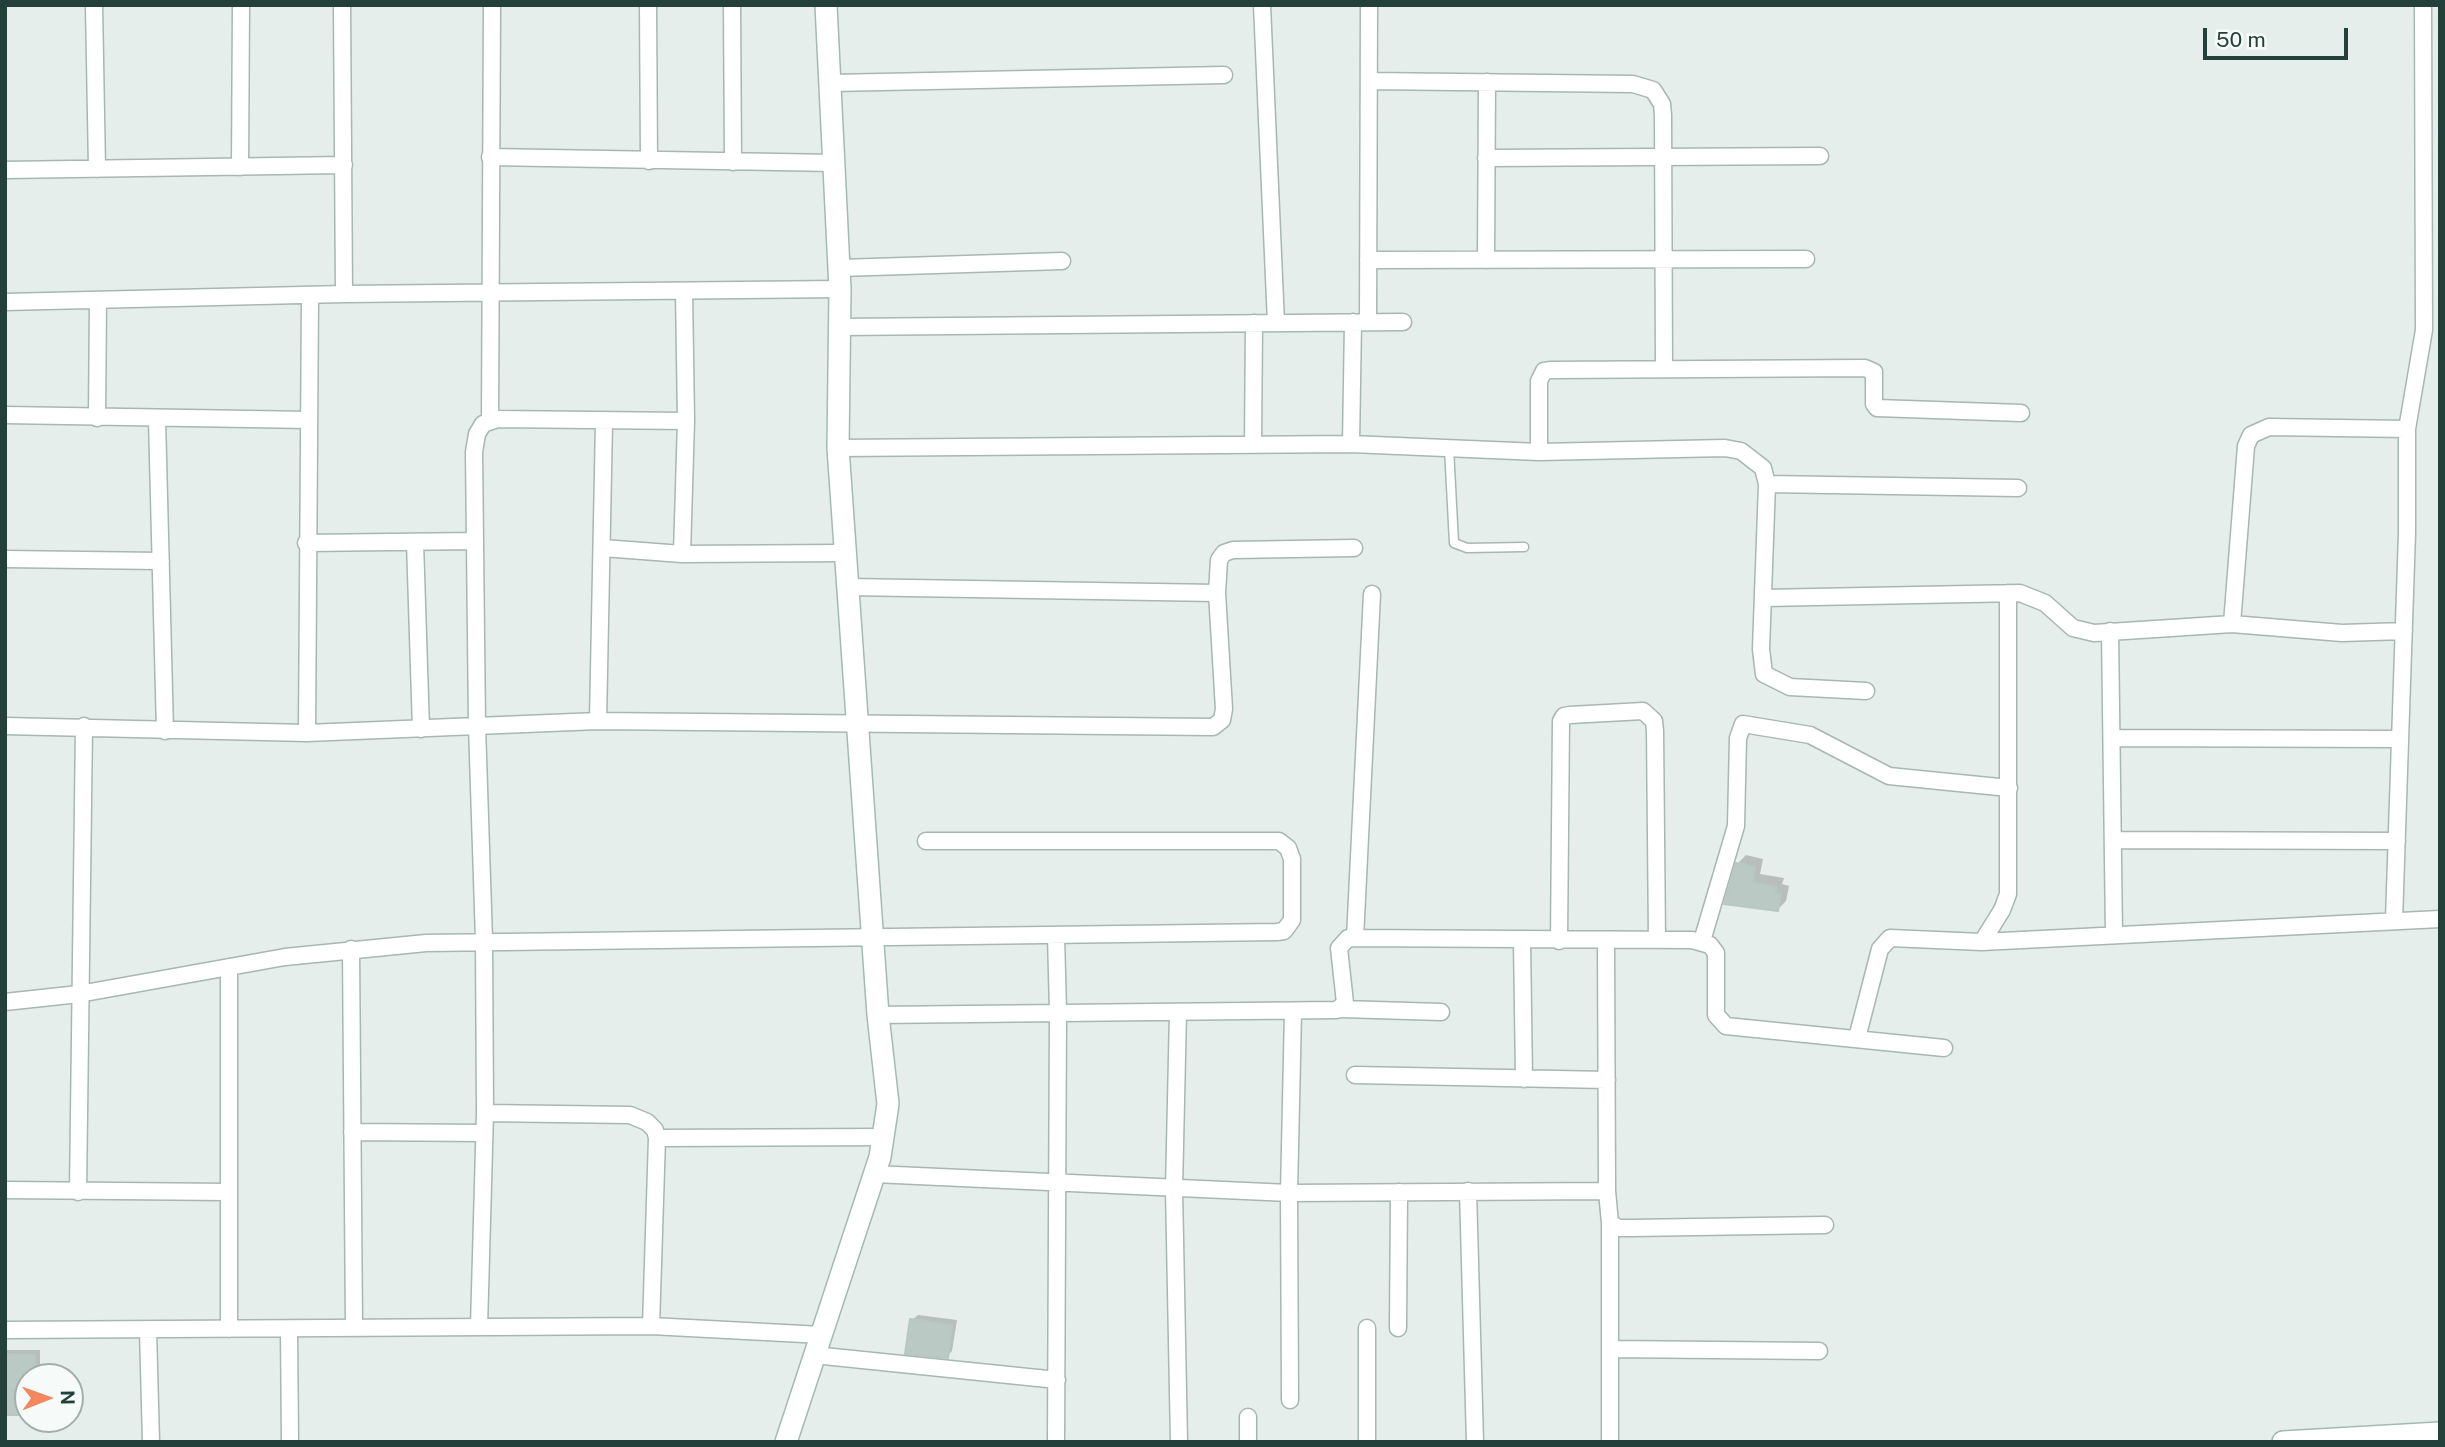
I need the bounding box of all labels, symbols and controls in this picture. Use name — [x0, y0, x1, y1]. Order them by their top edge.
scale bar — [2207, 14, 2352, 58]
text: 50 m — [2216, 27, 2266, 52]
north arrow — [14, 1363, 84, 1433]
text: N — [57, 1390, 79, 1405]

